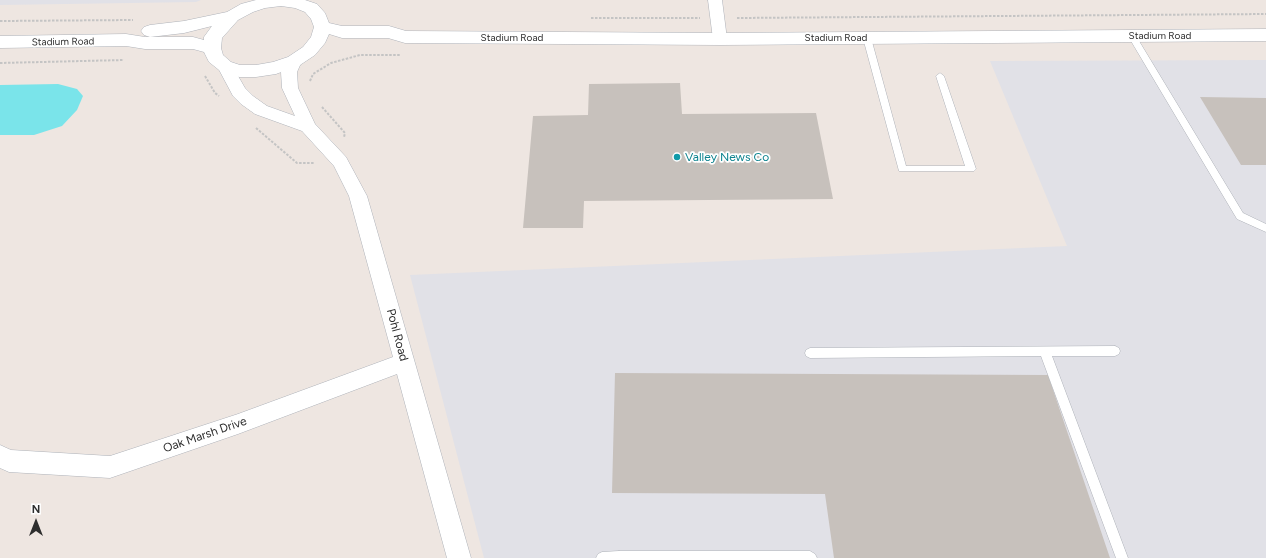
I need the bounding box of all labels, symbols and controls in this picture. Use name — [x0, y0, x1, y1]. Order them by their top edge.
street label: Stadium Road — [1129, 30, 1191, 42]
street label: Stadium Road — [481, 32, 543, 44]
street label: Stadium Road — [805, 32, 867, 44]
street label: Stadium Road — [32, 35, 94, 49]
place label: Valley News Co — [685, 150, 769, 164]
marker: Valley News Co — [672, 152, 682, 162]
street label: Pohl Road — [383, 307, 411, 363]
street label: Oak Marsh Drive — [161, 414, 249, 456]
north arrow — [16, 502, 56, 542]
text: N — [32, 503, 40, 516]

